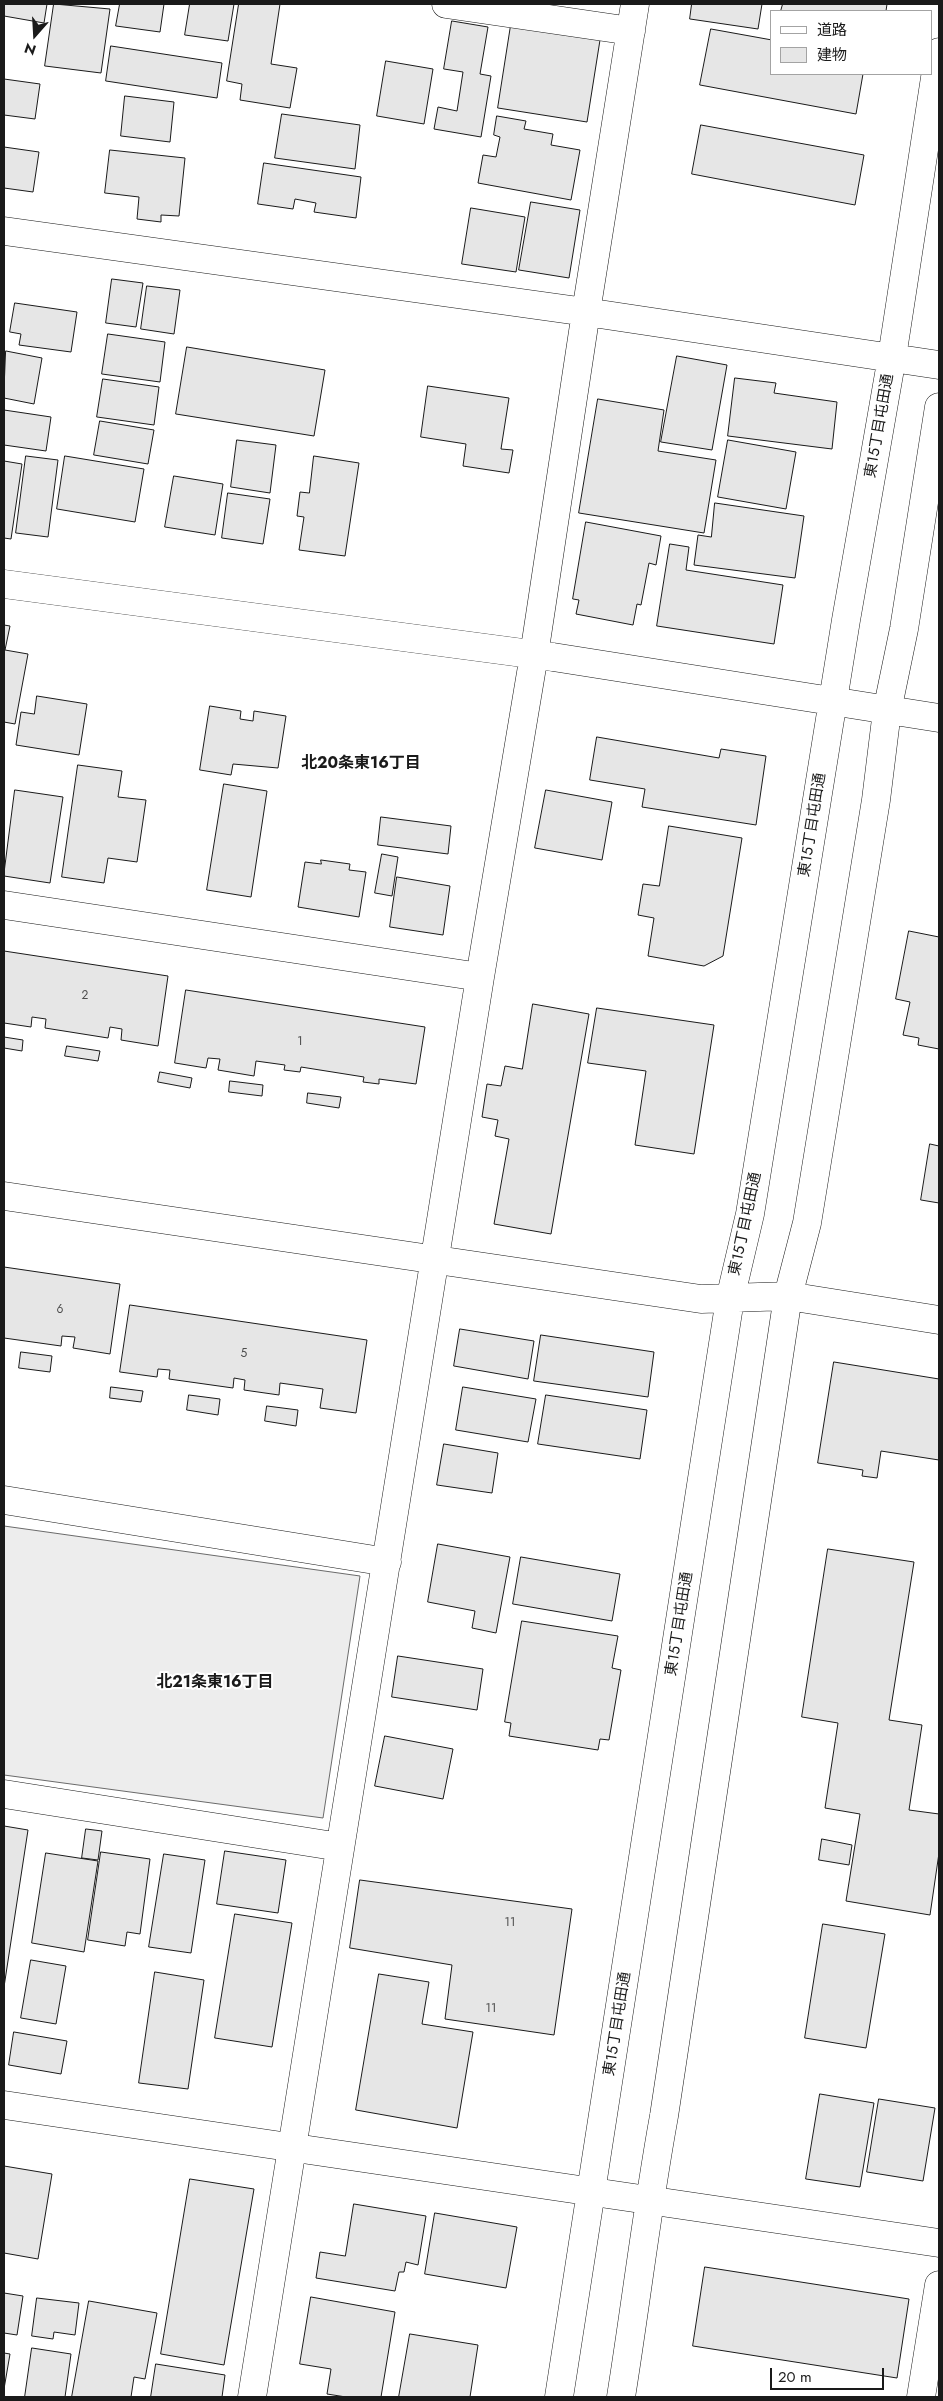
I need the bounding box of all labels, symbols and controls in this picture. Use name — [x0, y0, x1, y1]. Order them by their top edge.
north arrow — [10, 10, 60, 60]
legend — [770, 10, 933, 75]
text: 道路 — [817, 19, 847, 41]
text: N — [22, 38, 39, 60]
text: 建物 — [817, 44, 847, 66]
street label: 東15丁目屯田通 — [862, 373, 898, 479]
district label: 北20条東16丁目 — [301, 754, 421, 774]
street label: 東15丁目屯田通 — [796, 772, 830, 878]
house number: 2 — [82, 989, 88, 1003]
house number: 1 — [297, 1035, 303, 1049]
street label: 東15丁目屯田通 — [726, 1171, 766, 1277]
house number: 6 — [57, 1303, 63, 1317]
house number: 5 — [241, 1347, 247, 1361]
street label: 東15丁目屯田通 — [663, 1571, 697, 1677]
district label: 北21条東16丁目 — [156, 1673, 274, 1693]
house number: 11 — [505, 1916, 515, 1930]
street label: 東15丁目屯田通 — [601, 1971, 635, 2077]
house number: 11 — [486, 2002, 496, 2016]
scale bar — [773, 2358, 887, 2390]
text: 20 m — [778, 2366, 812, 2388]

